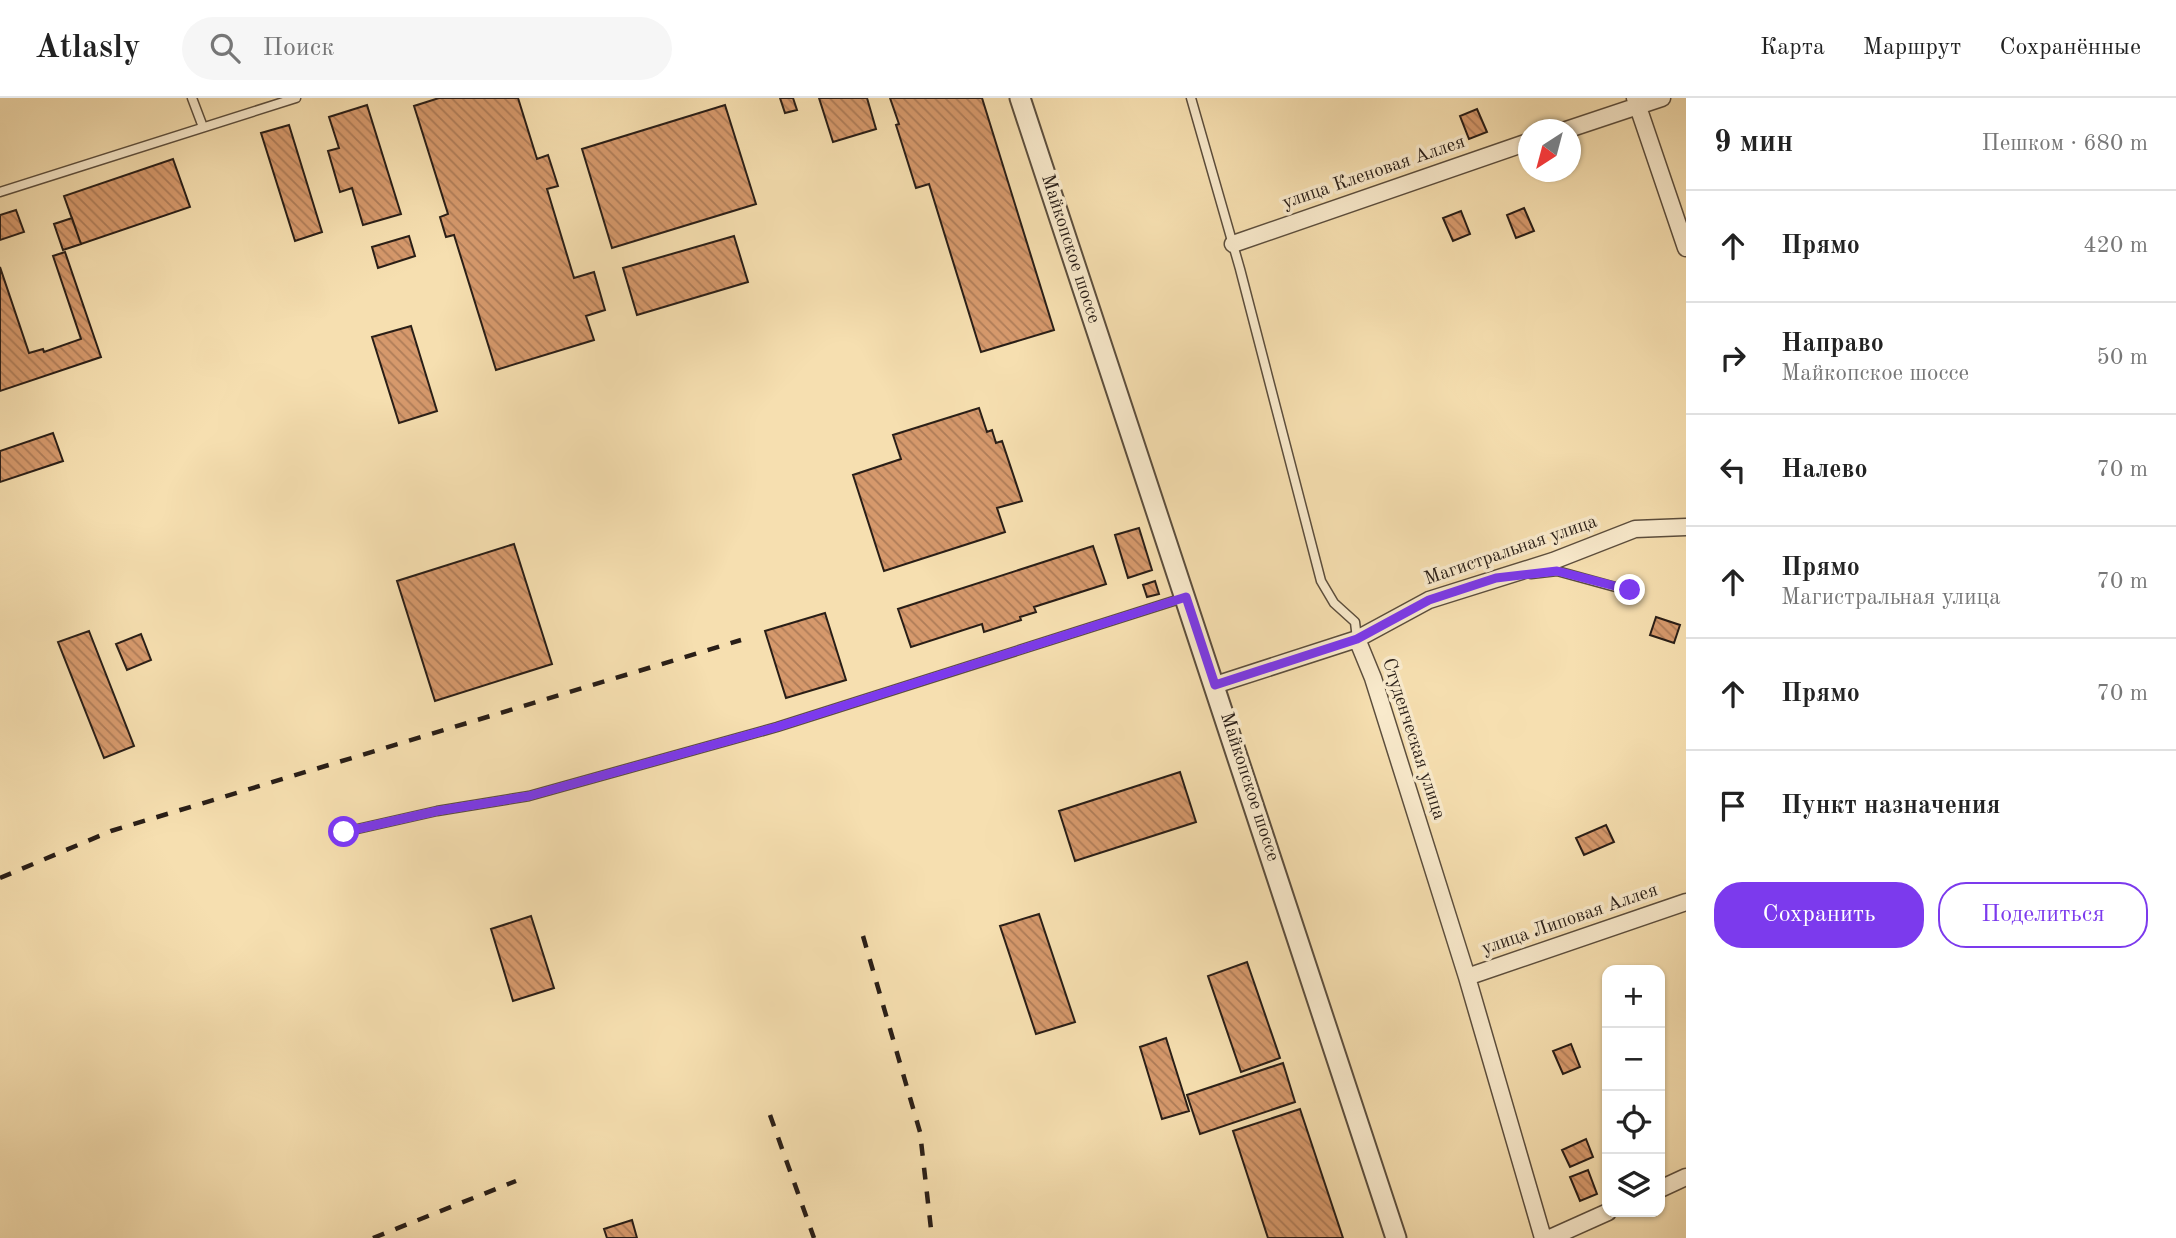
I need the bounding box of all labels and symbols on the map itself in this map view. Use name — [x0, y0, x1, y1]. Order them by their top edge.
north arrow — [1518, 119, 1581, 182]
street label: улица Кленовая Аллея — [1280, 133, 1468, 213]
street label: Майкопское шоссе — [1037, 172, 1103, 326]
street label: Магистральная улица — [1422, 512, 1600, 590]
route end — [1614, 574, 1645, 605]
street label: Студенческая улица — [1378, 656, 1448, 823]
street label: Майкопское шоссе — [1216, 710, 1282, 864]
route start — [328, 816, 359, 847]
street label: улица Липовая Аллея — [1480, 881, 1661, 959]

